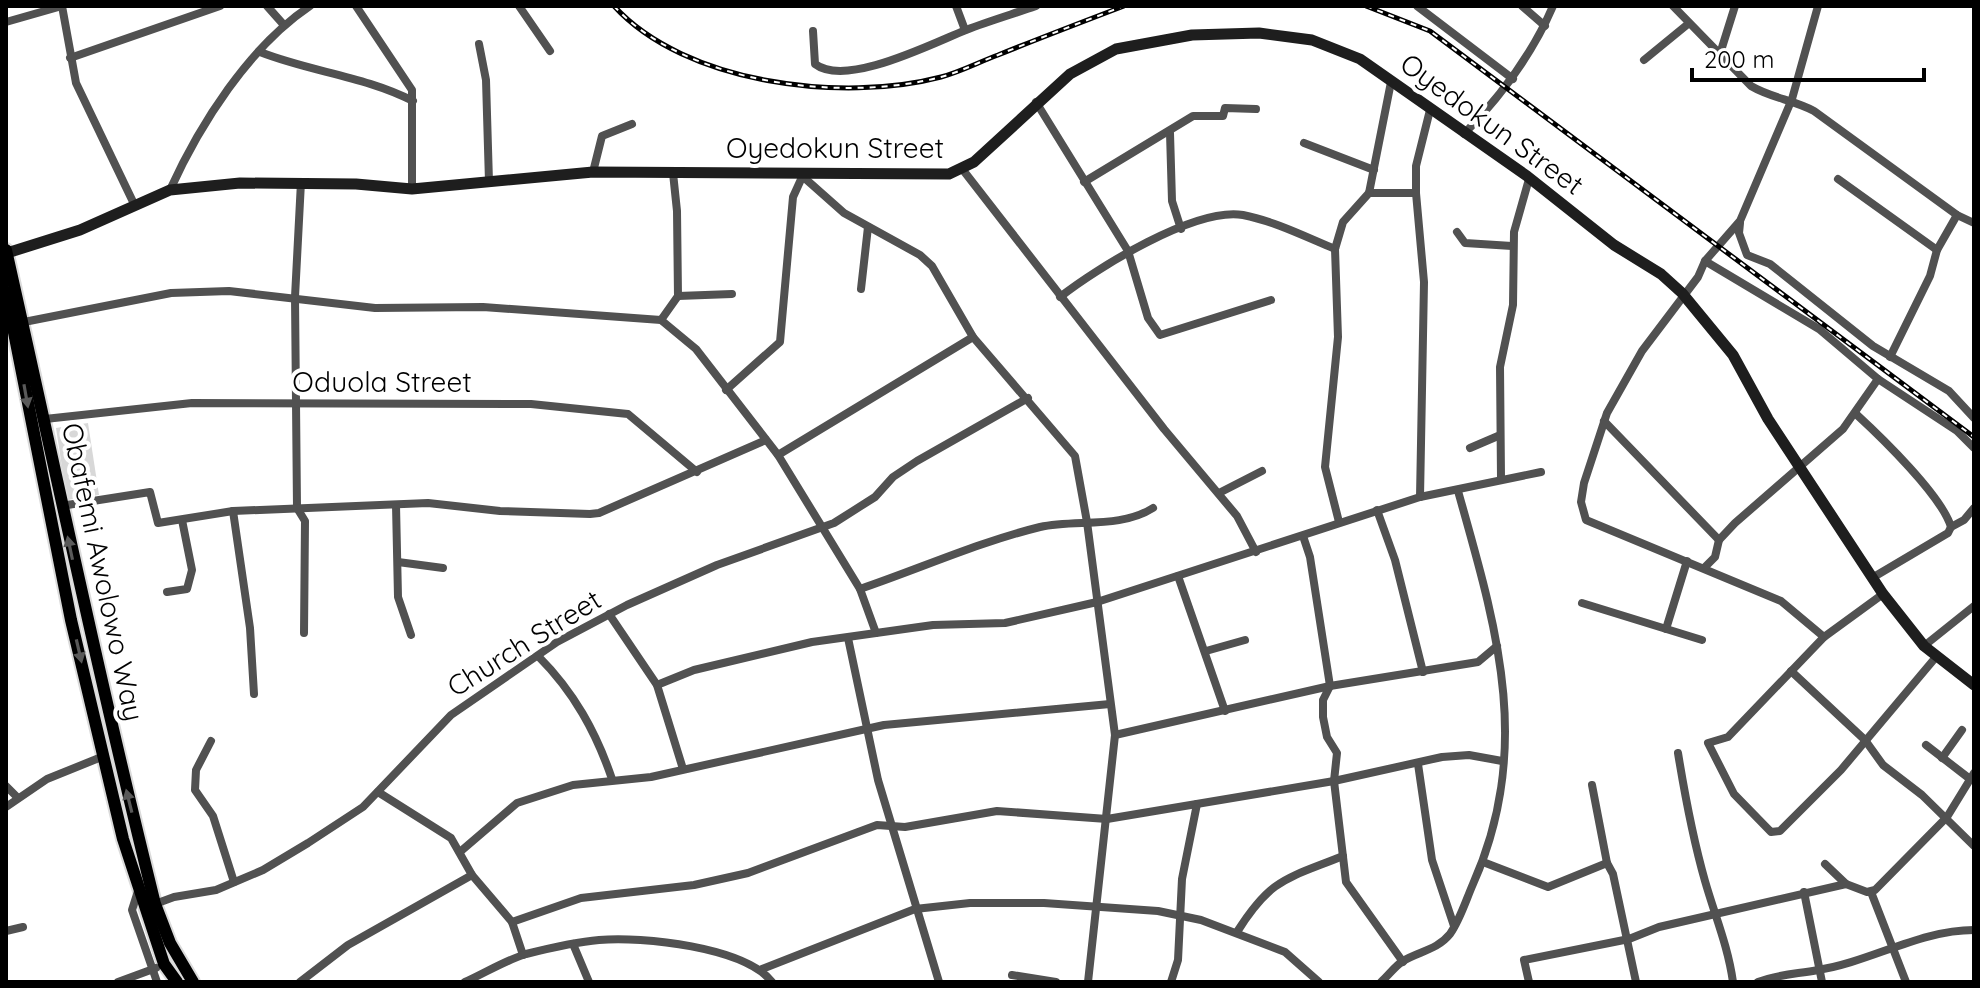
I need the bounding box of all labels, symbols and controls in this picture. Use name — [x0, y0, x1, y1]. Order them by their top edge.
scale bar — [1692, 32, 1924, 82]
text: 200 m — [1704, 44, 1774, 74]
street label: Oyedokun Street — [1394, 45, 1591, 202]
street label: Oyedokun Street — [726, 130, 944, 165]
street label: Oduola Street — [292, 364, 472, 399]
one-way arrow — [20, 384, 32, 409]
street label: Obafemi Awolowo Way — [55, 420, 152, 724]
one-way arrow — [63, 536, 76, 561]
street label: Church Street — [440, 581, 607, 704]
one-way arrow — [73, 638, 85, 663]
one-way arrow — [123, 789, 135, 814]

